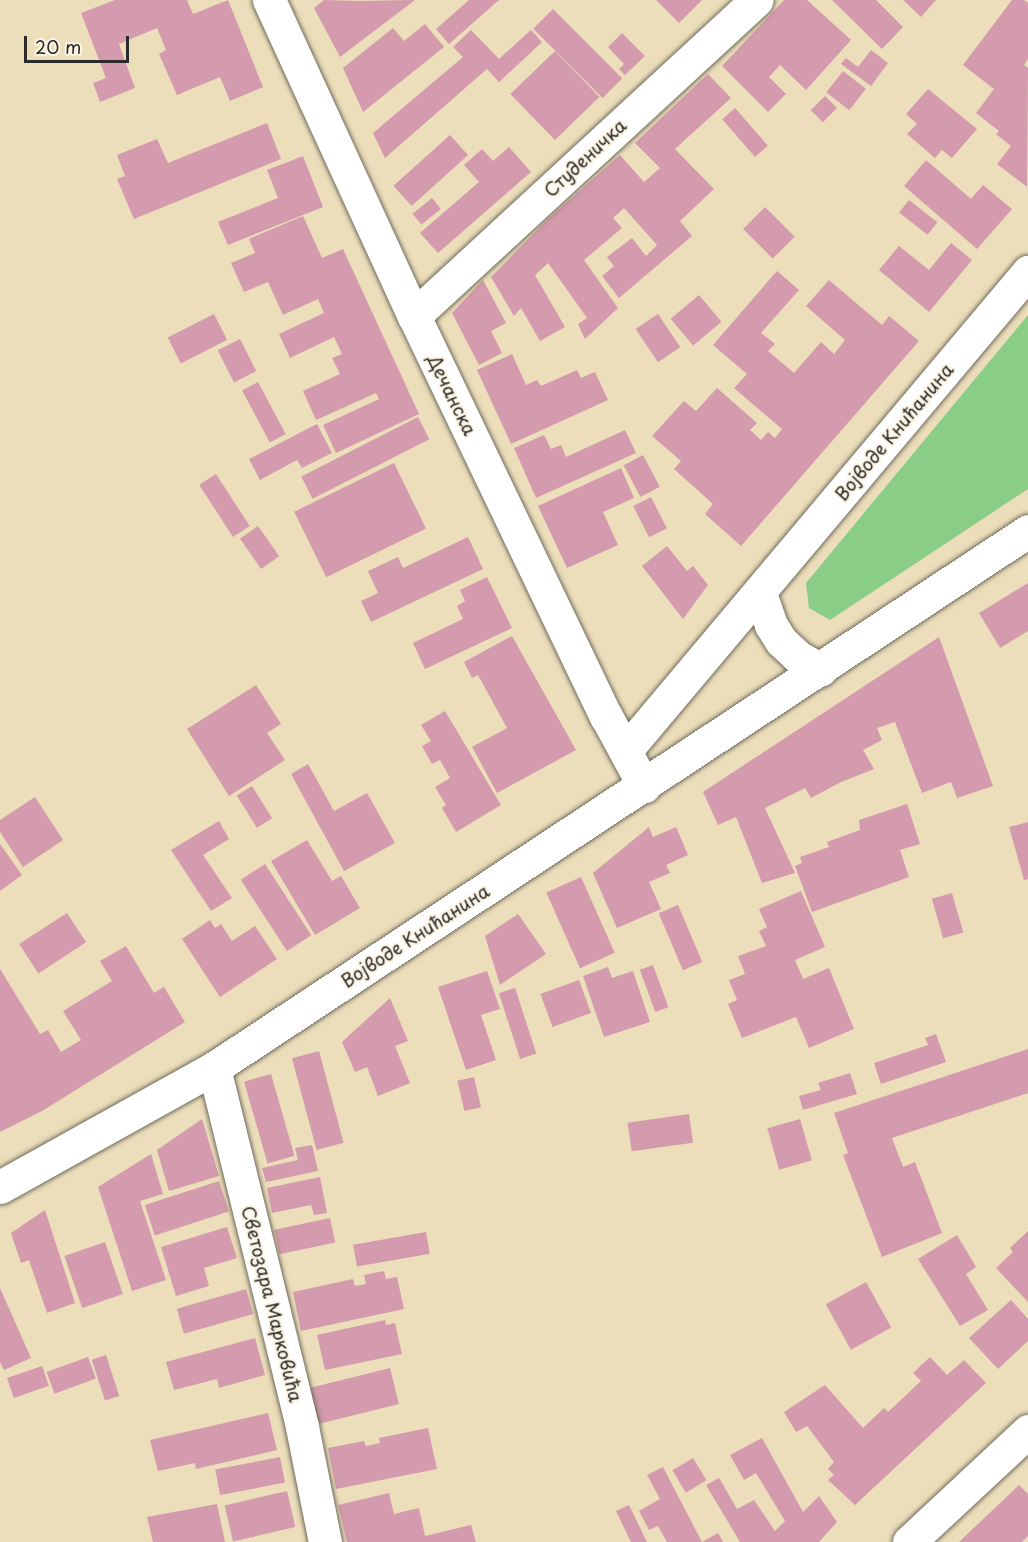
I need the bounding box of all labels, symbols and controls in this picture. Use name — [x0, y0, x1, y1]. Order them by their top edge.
scale bar — [27, 24, 132, 62]
text: 20 m — [35, 33, 81, 60]
street label: Студеничка — [540, 115, 630, 201]
street label: Дечанска — [423, 351, 481, 439]
street label: Војводе Книћанина — [830, 359, 958, 505]
street label: Војводе Книћанина — [336, 880, 494, 992]
street label: Светозара Марковића — [237, 1203, 307, 1405]

